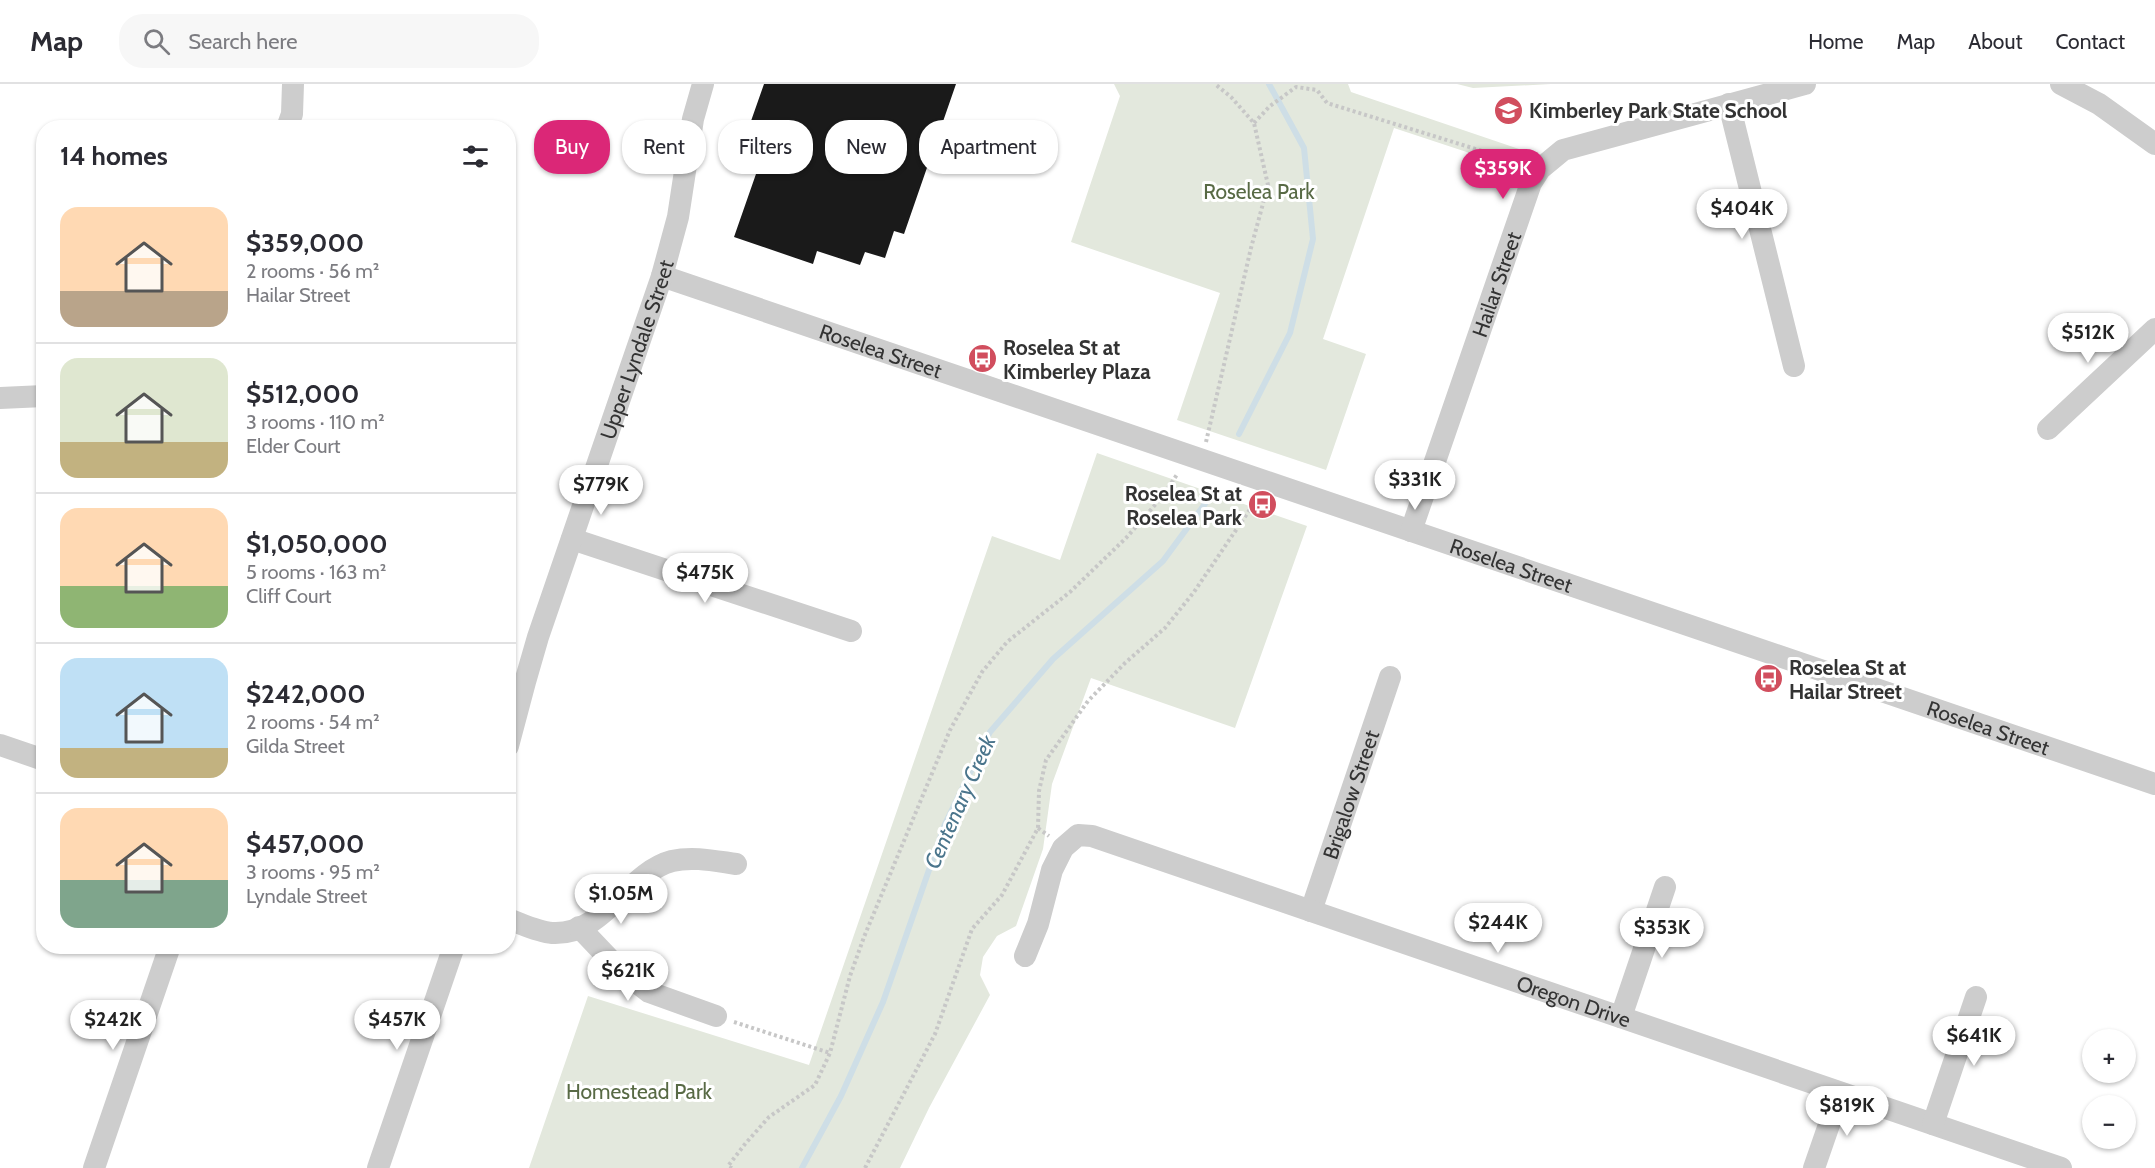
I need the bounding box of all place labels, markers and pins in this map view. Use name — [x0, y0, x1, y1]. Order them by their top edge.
school or university icon: Kimberley Park State School — [1492, 94, 1524, 126]
place label: Kimberley Park State School — [1529, 98, 1788, 123]
pin: $359K — [1461, 149, 1545, 200]
pin: $404K — [1700, 189, 1784, 240]
pin: $512K — [2046, 313, 2130, 364]
place label: Roselea St at Kimberley Plaza — [1003, 335, 1151, 384]
bus stop icon: Roselea St at Kimberley Plaza — [966, 343, 998, 375]
pin: $331K — [1373, 460, 1457, 511]
pin: $779K — [559, 465, 643, 516]
place label: Roselea St at Roselea Park — [1125, 481, 1243, 530]
bus stop icon: Roselea St at Roselea Park — [1247, 489, 1279, 521]
pin: $475K — [663, 553, 747, 604]
place label: Roselea St at Hailar Street — [1789, 655, 1906, 704]
bus stop icon: Roselea St at Hailar Street — [1752, 663, 1784, 695]
pin: $1.05M — [572, 874, 670, 925]
pin: $244K — [1456, 903, 1540, 954]
pin: $353K — [1620, 908, 1704, 959]
pin: $621K — [586, 951, 670, 1002]
pin: $242K — [71, 1000, 155, 1051]
pin: $457K — [355, 1000, 439, 1051]
pin: $641K — [1932, 1016, 2016, 1067]
pin: $819K — [1805, 1086, 1889, 1137]

